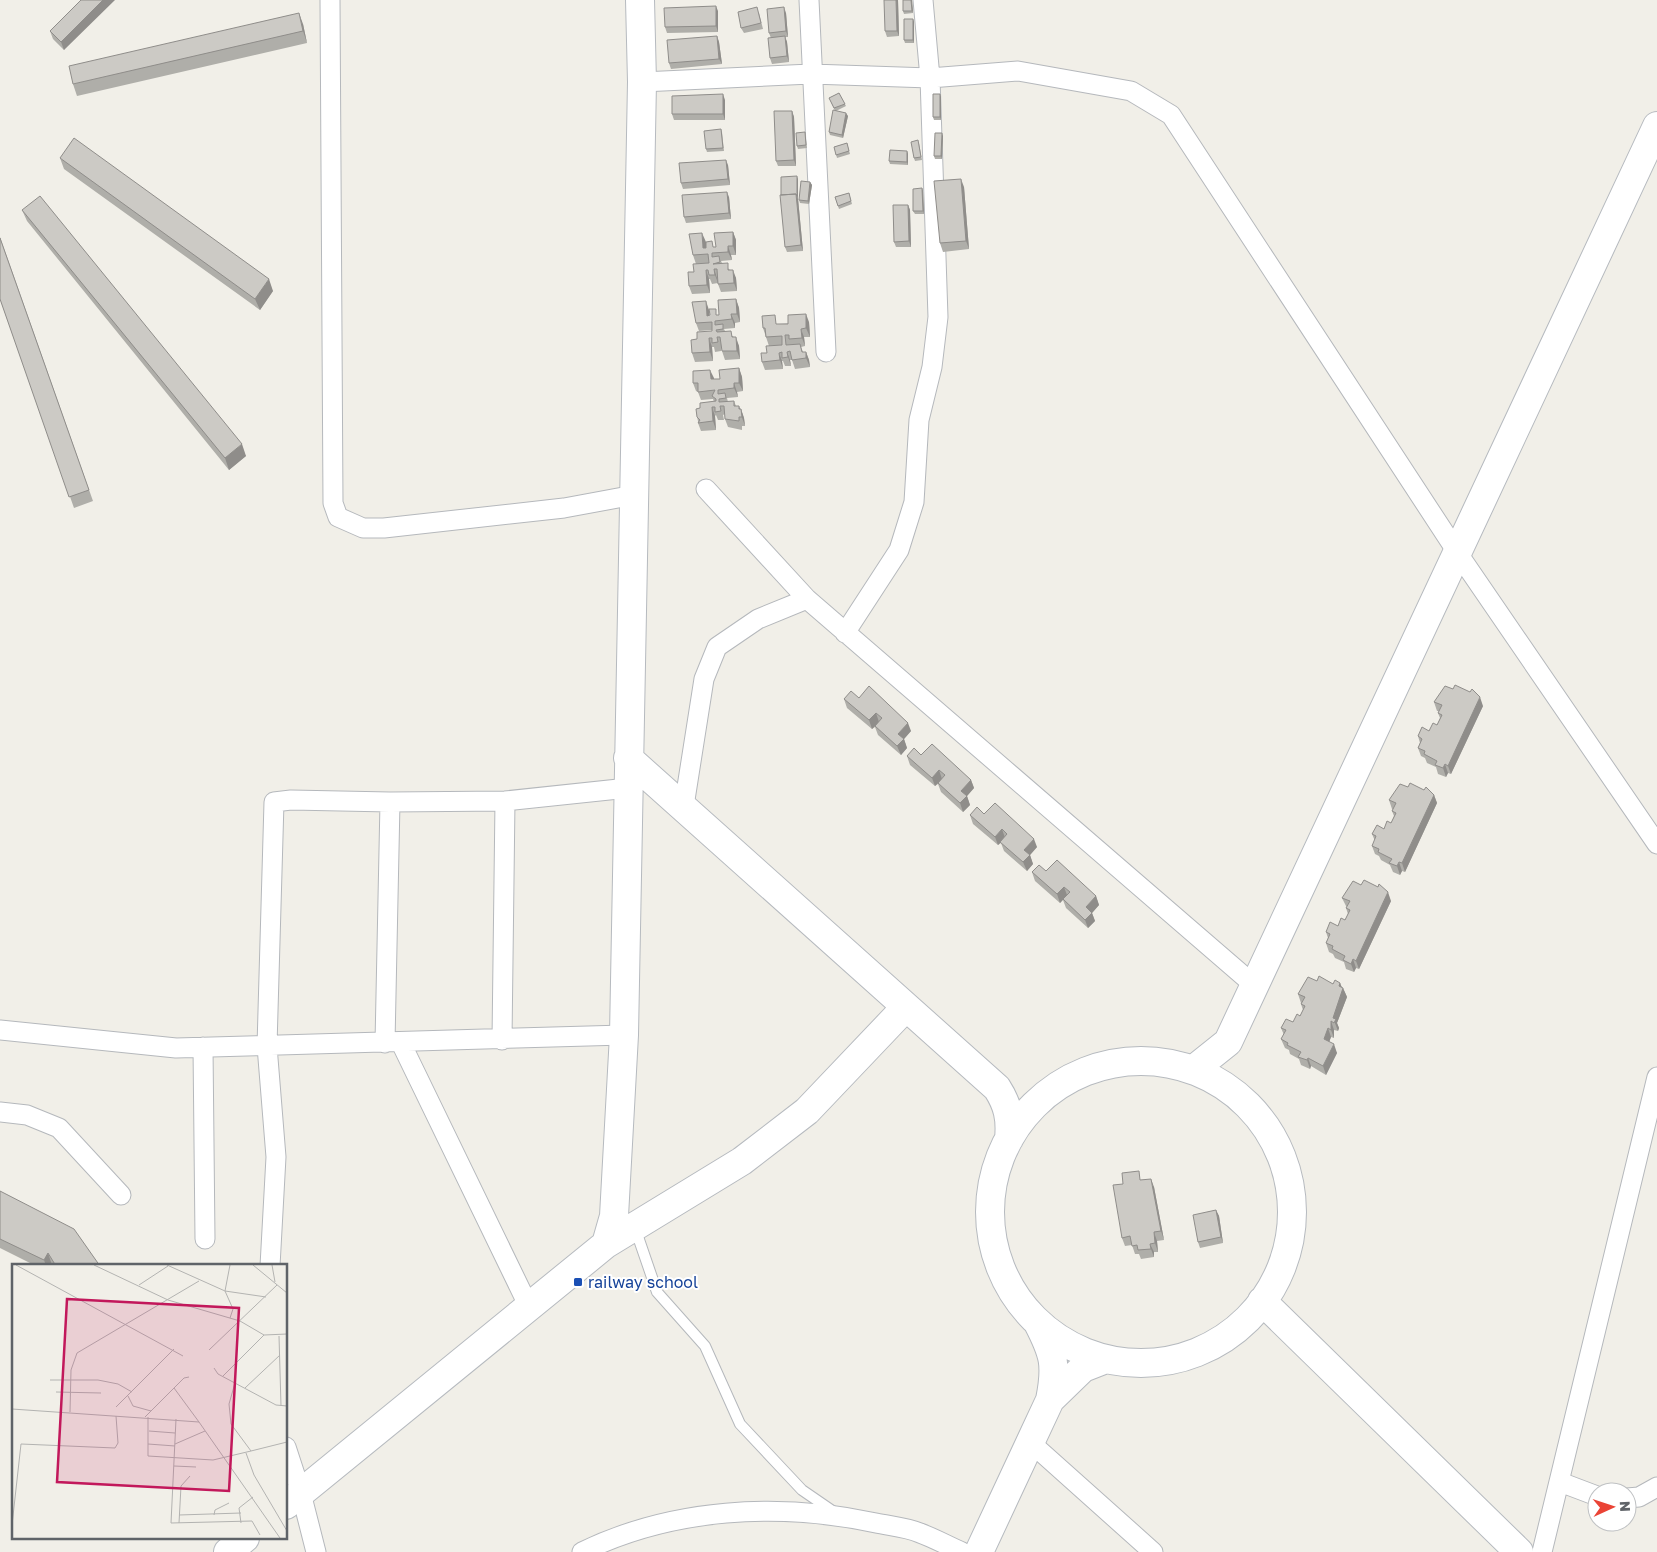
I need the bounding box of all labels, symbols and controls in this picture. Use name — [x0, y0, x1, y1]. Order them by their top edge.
inset map — [12, 1264, 288, 1540]
place label: railway school — [588, 1272, 698, 1292]
marker: railway school — [572, 1276, 584, 1288]
north arrow — [1587, 1482, 1637, 1532]
text: N — [1617, 1501, 1634, 1512]

